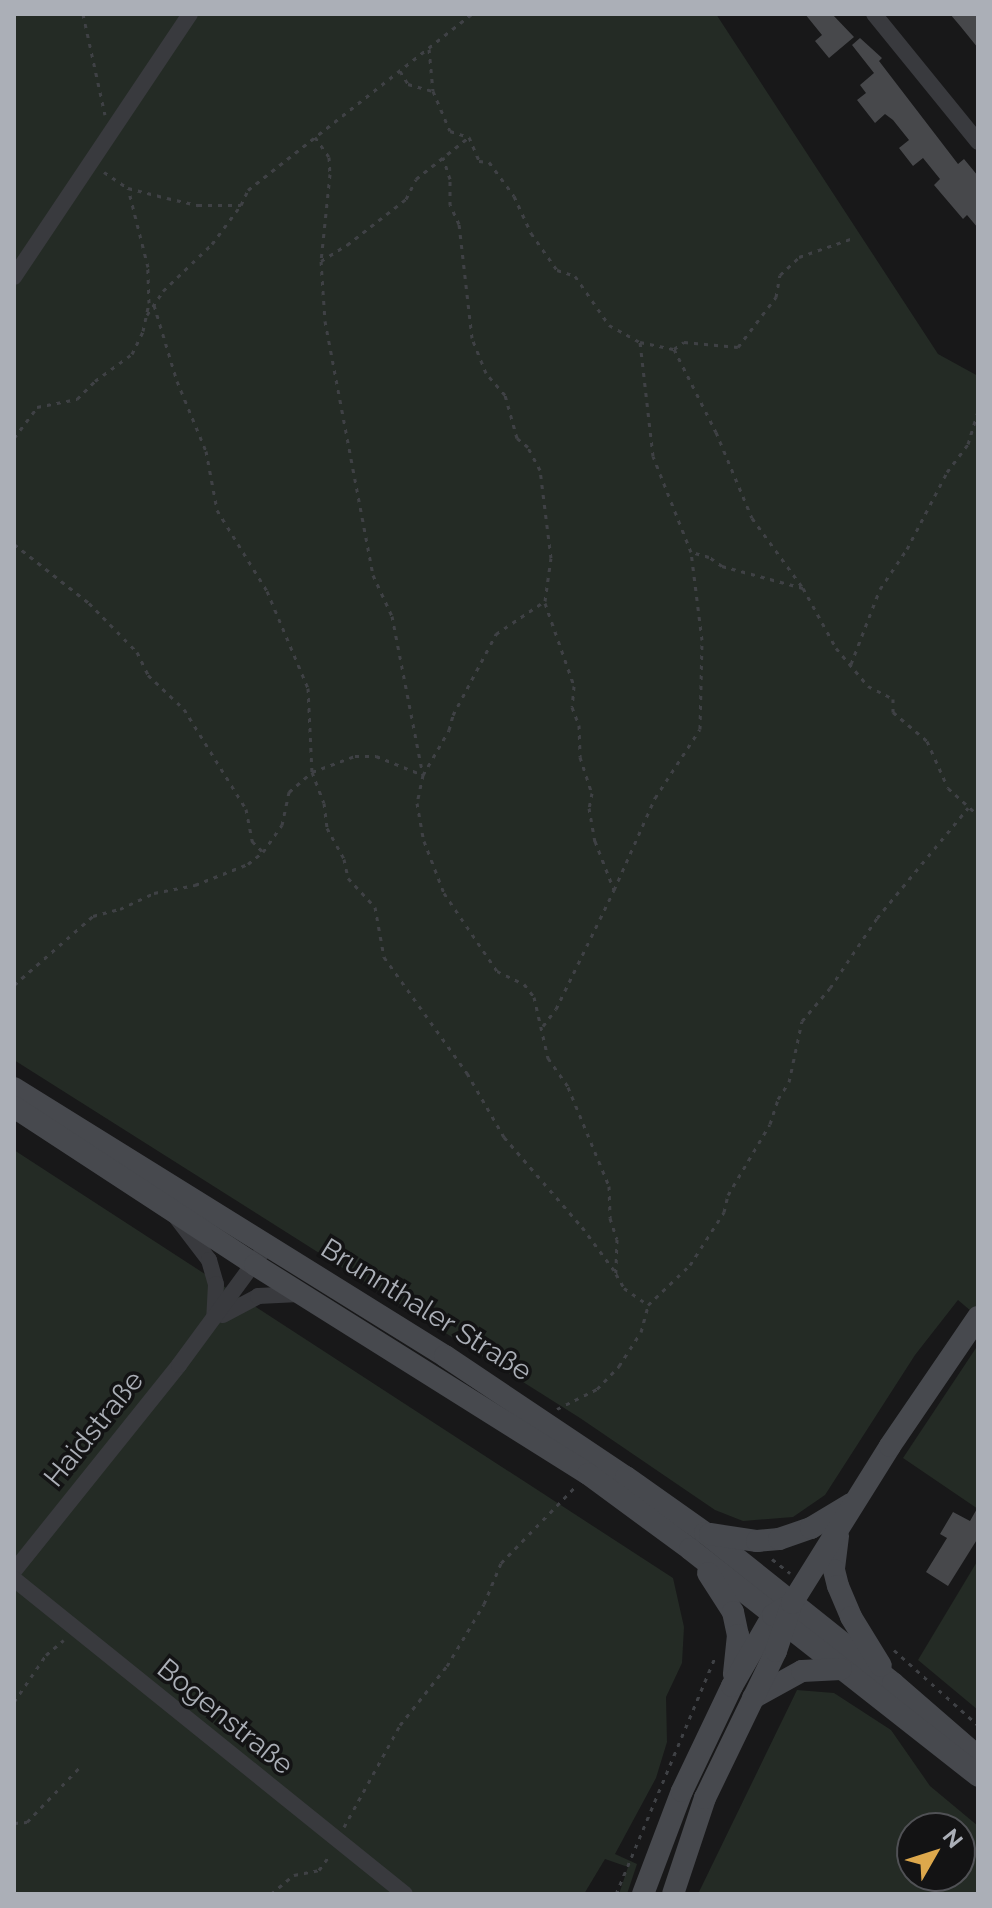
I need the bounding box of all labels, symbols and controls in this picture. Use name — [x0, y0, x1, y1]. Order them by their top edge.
street label: Brunnthaler Straße — [314, 1231, 538, 1389]
street label: Haidstraße — [37, 1364, 151, 1494]
street label: Bogenstraße — [150, 1652, 300, 1782]
north arrow — [896, 1812, 976, 1892]
text: N — [938, 1823, 968, 1853]

